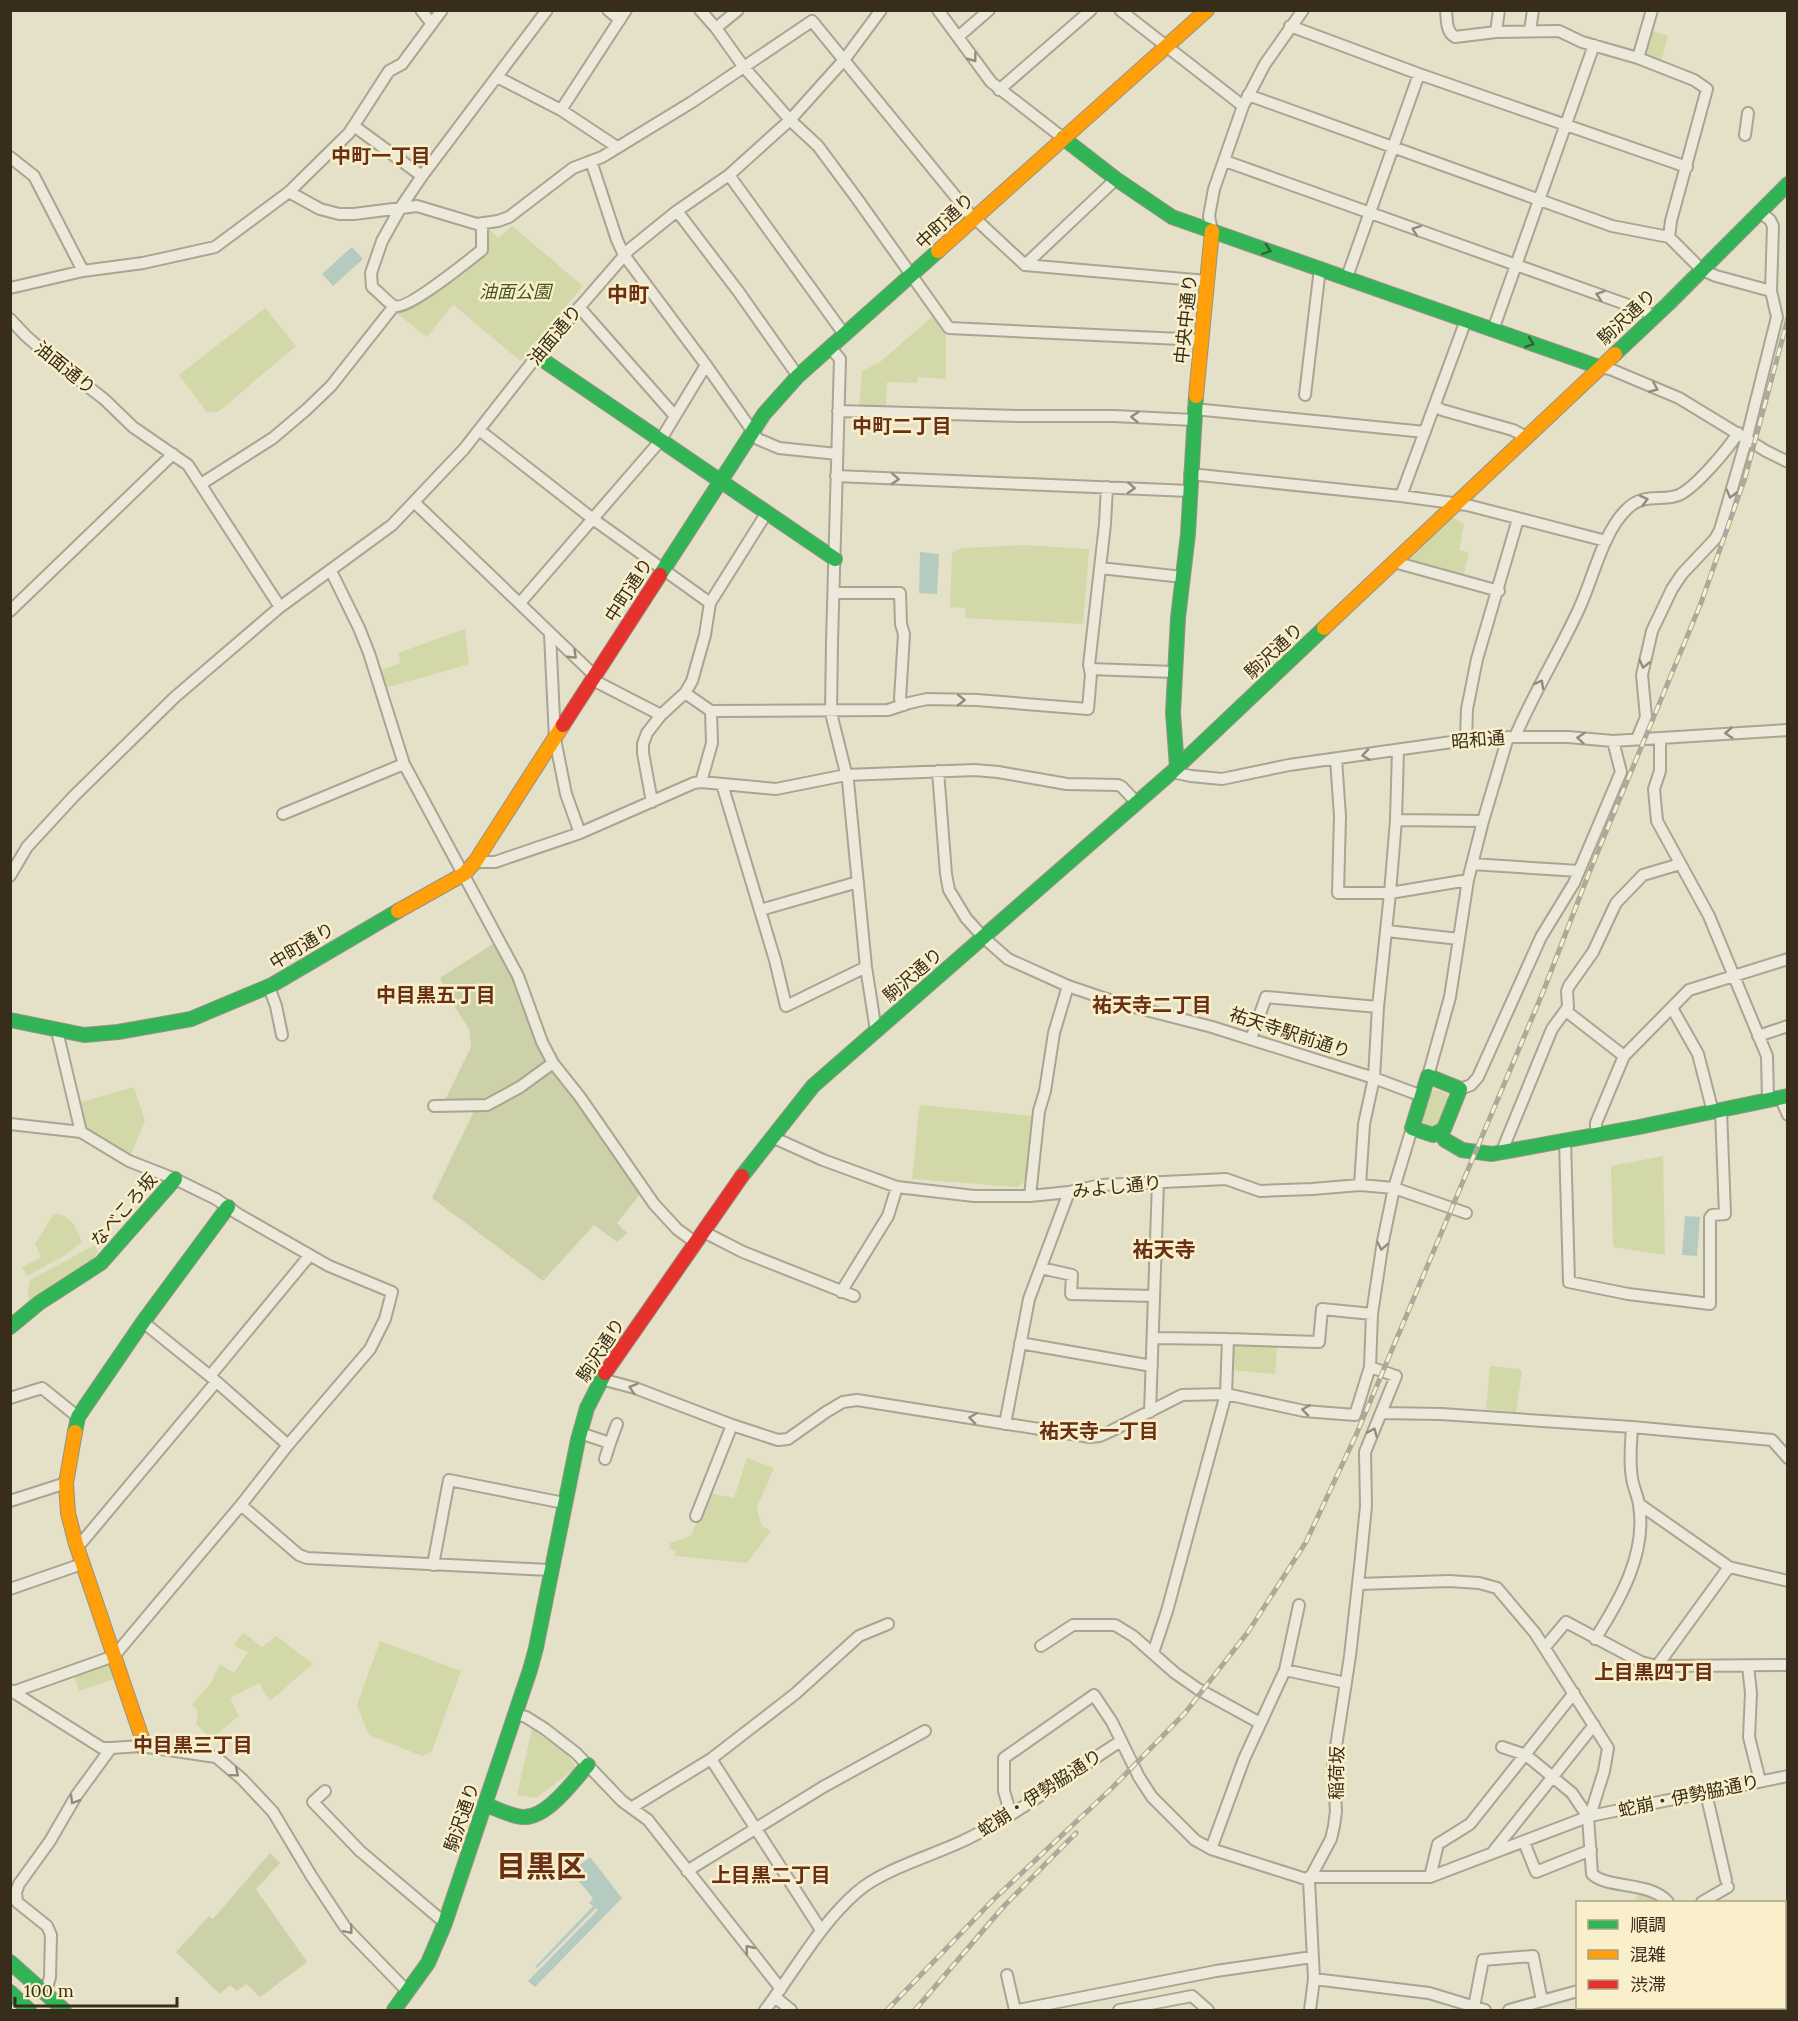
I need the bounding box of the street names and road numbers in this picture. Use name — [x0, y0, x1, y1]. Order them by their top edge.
street label: 中町通り — [910, 188, 979, 254]
street label: 中央中通り — [1169, 273, 1202, 365]
street label: 駒沢通り — [1592, 284, 1661, 350]
street label: 油面通り — [523, 300, 587, 370]
street label: 油面通り — [30, 336, 101, 399]
street label: 中町通り — [599, 553, 658, 626]
street label: 駒沢通り — [1239, 618, 1308, 684]
street label: 昭和通 — [1450, 726, 1506, 753]
street label: 中町通り — [265, 917, 339, 974]
street label: 駒沢通り — [878, 942, 947, 1007]
street label: 祐天寺駅前通り — [1227, 1002, 1354, 1063]
street label: なべころ坂 — [85, 1168, 162, 1251]
street label: みよし通り — [1071, 1170, 1163, 1203]
street label: 駒沢通り — [571, 1313, 630, 1386]
street label: 蛇崩・伊勢脇通り — [973, 1744, 1106, 1841]
street label: 稲荷坂 — [1325, 1746, 1348, 1800]
street label: 蛇崩・伊勢脇通り — [1616, 1769, 1762, 1822]
street label: 駒沢通り — [439, 1779, 484, 1855]

